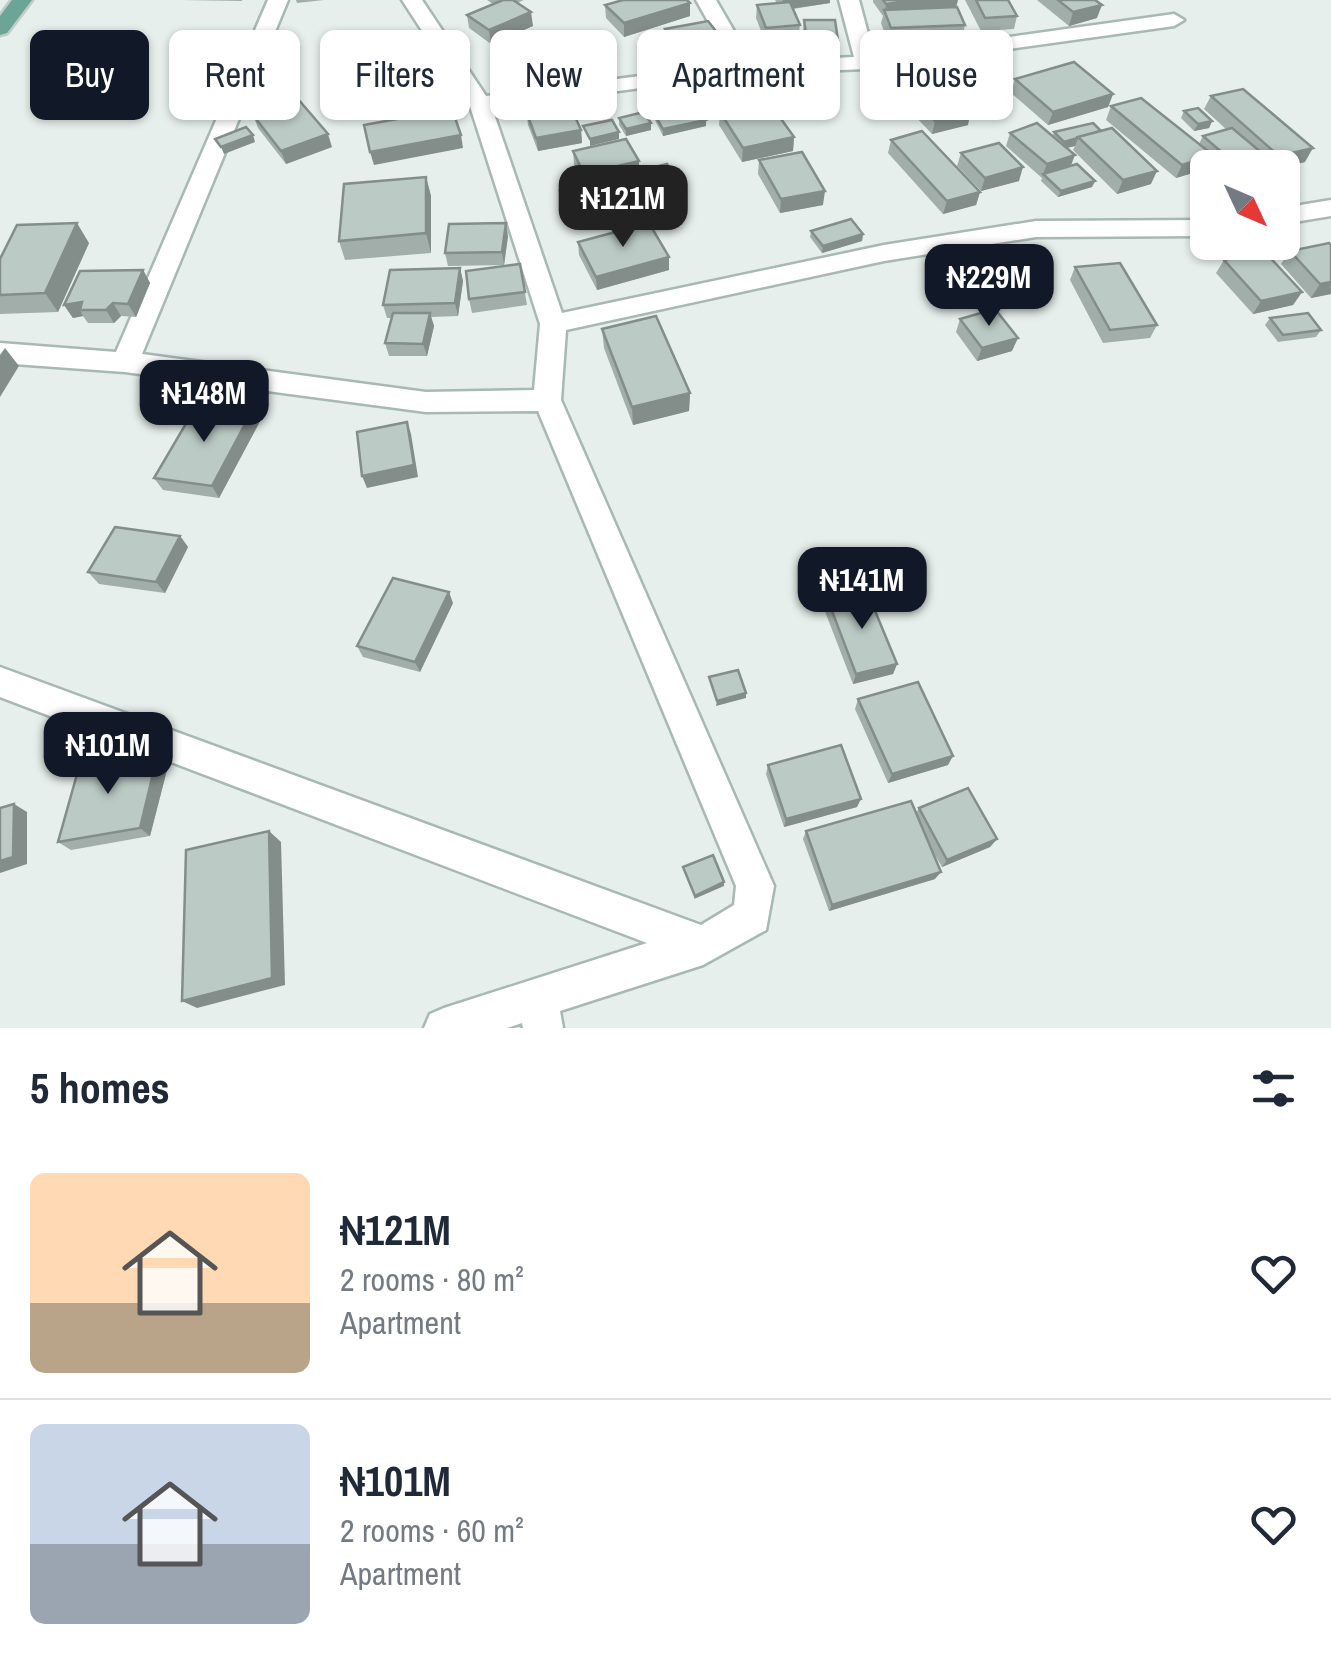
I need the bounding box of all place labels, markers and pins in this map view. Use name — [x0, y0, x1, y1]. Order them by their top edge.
pin: ₦121M — [553, 165, 693, 250]
pin: ₦229M — [919, 244, 1059, 329]
pin: ₦148M — [134, 360, 274, 445]
pin: ₦141M — [792, 547, 932, 632]
pin: ₦101M — [38, 712, 178, 797]

